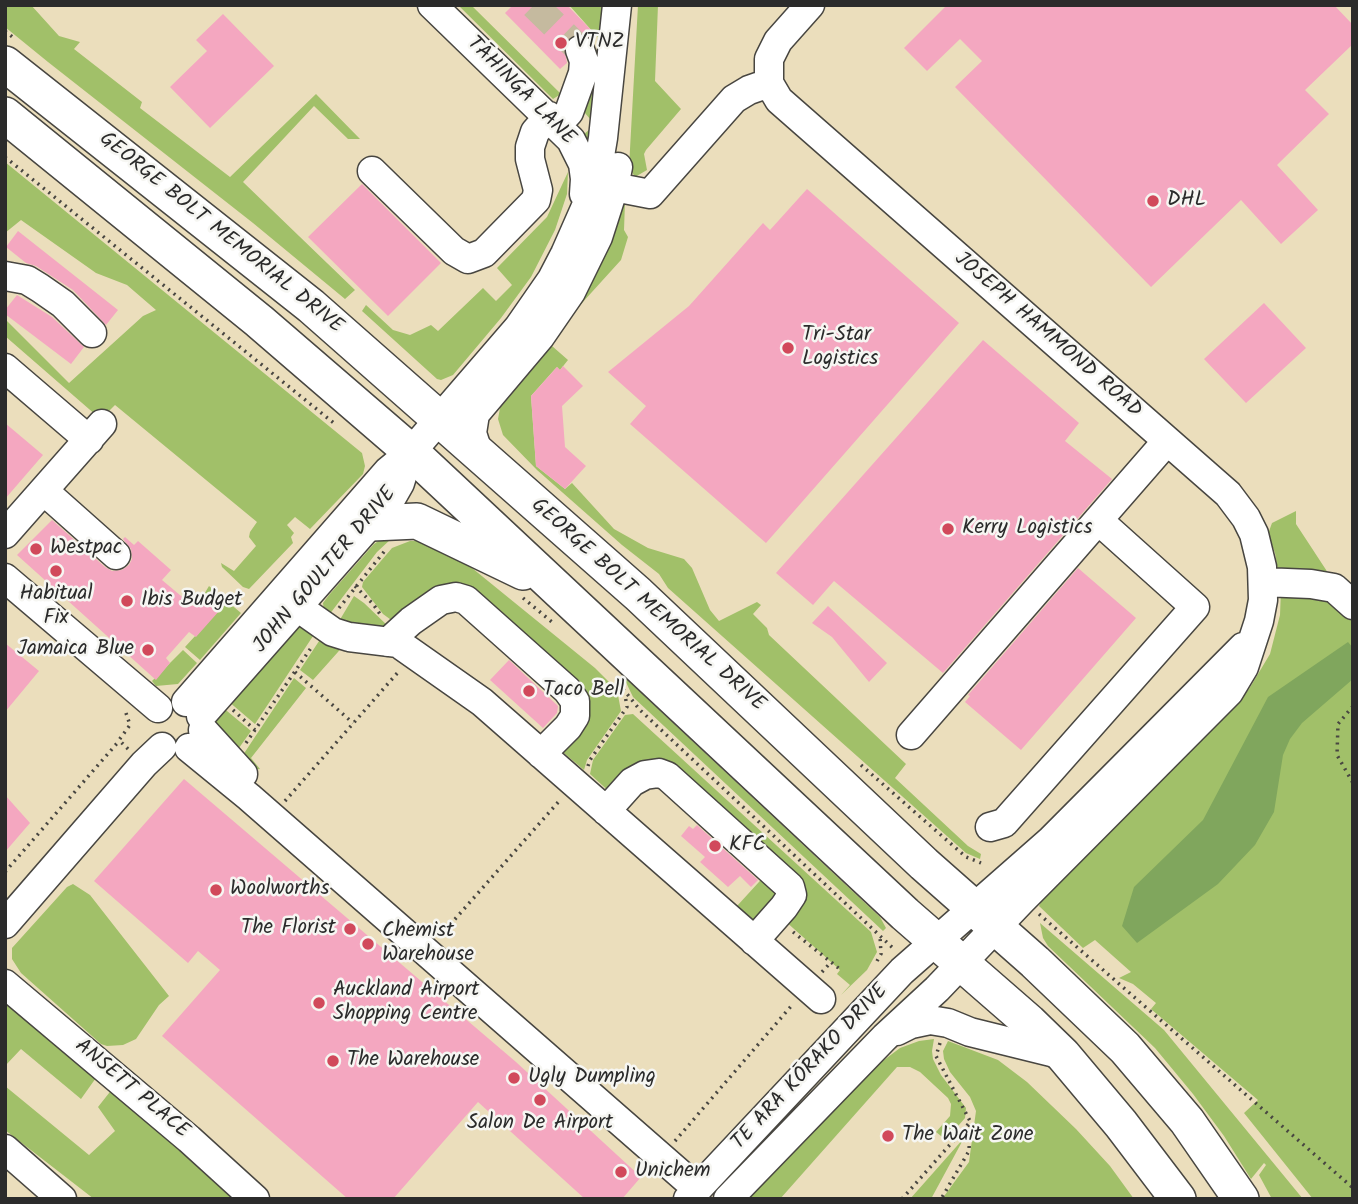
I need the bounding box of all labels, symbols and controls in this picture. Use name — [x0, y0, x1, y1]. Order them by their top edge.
place label: VTNZ — [575, 30, 625, 56]
street label: TĀHINGA LANE — [460, 32, 580, 152]
marker: VTNZ — [553, 35, 569, 51]
street label: GEORGE BOLT MEMORIAL DRIVE — [93, 128, 347, 340]
place label: DHL — [1167, 188, 1206, 214]
marker: DHL — [1145, 193, 1161, 209]
street label: JOSEPH HAMMOND ROAD — [948, 248, 1146, 424]
place label: Tri-Star Logistics — [802, 323, 878, 373]
marker: Tri-Star Logistics — [780, 340, 796, 356]
street label: JOHN GOULTER DRIVE — [249, 483, 403, 659]
street label: GEORGE BOLT MEMORIAL DRIVE — [525, 494, 769, 718]
place label: Kerry Logistics — [962, 516, 1092, 542]
marker: Kerry Logistics — [940, 521, 956, 537]
place label: Westpac — [50, 536, 122, 562]
marker: Westpac — [28, 541, 44, 557]
marker: Habitual Fix — [48, 563, 64, 579]
place label: Habitual Fix — [19, 582, 93, 632]
place label: Ibis Budget — [141, 588, 242, 614]
marker: Ibis Budget — [119, 593, 135, 609]
place label: Jamaica Blue — [17, 637, 134, 663]
marker: Jamaica Blue — [140, 642, 156, 658]
place label: Taco Bell — [543, 678, 624, 704]
marker: Taco Bell — [521, 683, 537, 699]
place label: KFC — [729, 833, 765, 859]
marker: KFC — [707, 838, 723, 854]
place label: Woolworths — [230, 877, 330, 903]
marker: Woolworths — [208, 882, 224, 898]
place label: The Florist — [241, 916, 336, 942]
place label: Chemist Warehouse — [382, 919, 474, 969]
marker: The Florist — [342, 921, 358, 937]
marker: Chemist Warehouse — [360, 936, 376, 952]
place label: Auckland Airport Shopping Centre — [333, 978, 479, 1028]
street label: TE ARA KŌRAKO DRIVE — [727, 980, 895, 1156]
marker: Auckland Airport Shopping Centre — [311, 995, 327, 1011]
street label: ANSETT PLACE — [69, 1035, 193, 1145]
place label: The Warehouse — [347, 1048, 479, 1074]
marker: The Warehouse — [325, 1053, 341, 1069]
place label: Ugly Dumpling — [528, 1065, 656, 1091]
marker: Ugly Dumpling — [506, 1070, 522, 1086]
marker: Salon De Airport — [532, 1092, 548, 1108]
place label: Salon De Airport — [467, 1111, 613, 1137]
place label: The Wait Zone — [902, 1123, 1033, 1149]
marker: The Wait Zone — [880, 1128, 896, 1144]
place label: Unichem — [635, 1159, 711, 1185]
marker: Unichem — [613, 1164, 629, 1180]

